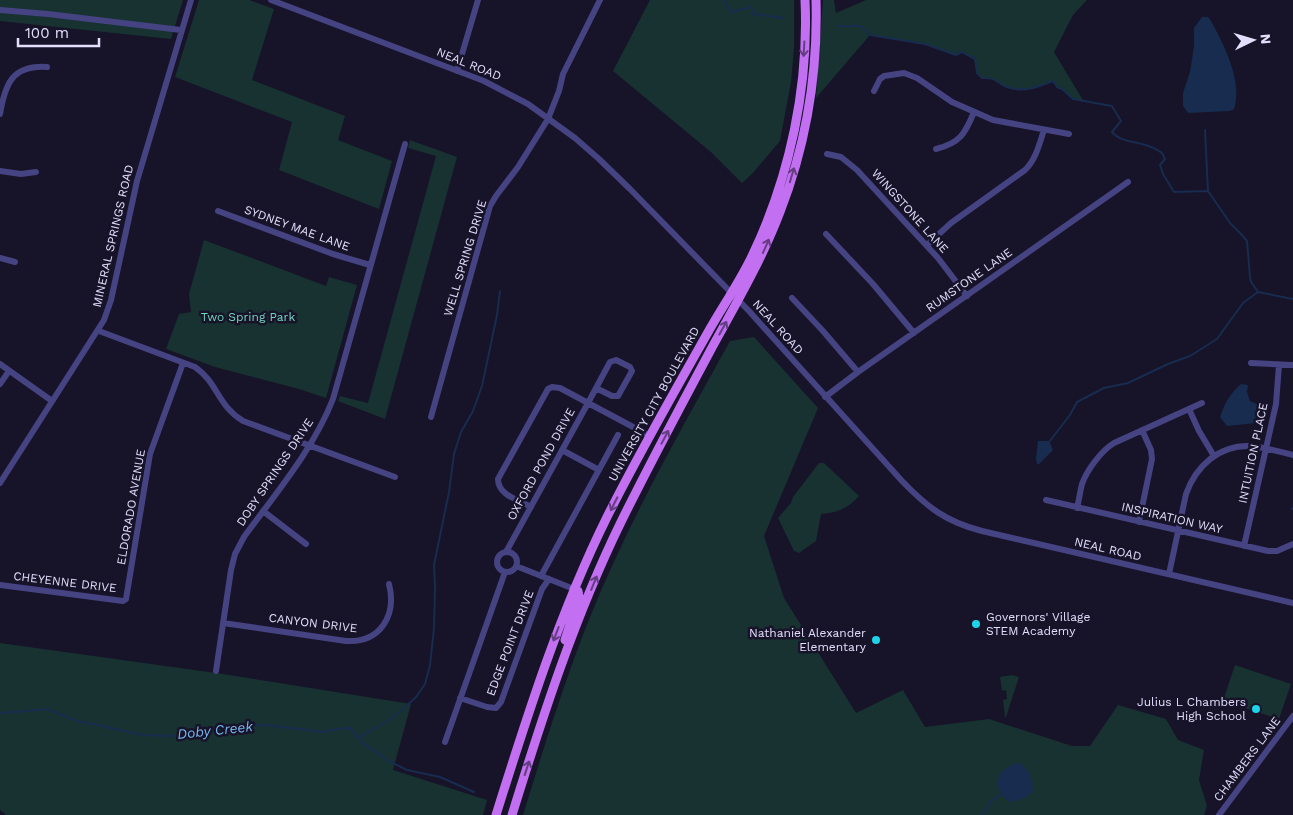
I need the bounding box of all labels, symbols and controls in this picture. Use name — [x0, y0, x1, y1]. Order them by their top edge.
scale bar — [18, 15, 99, 47]
north arrow — [1228, 15, 1278, 65]
text: 100 m — [25, 24, 69, 42]
text: N — [1258, 33, 1274, 45]
one-way arrow — [800, 40, 809, 56]
street label: NEAL ROAD — [435, 45, 503, 83]
street label: MINERAL SPRINGS ROAD — [90, 163, 136, 309]
street label: WINGSTONE LANE — [869, 166, 952, 256]
one-way arrow — [788, 168, 798, 184]
street label: WELL SPRING DRIVE — [441, 198, 489, 318]
street label: SYDNEY MAE LANE — [242, 202, 352, 254]
one-way arrow — [762, 239, 771, 254]
street label: RUMSTONE LANE — [923, 245, 1015, 315]
street label: NEAL ROAD — [750, 297, 806, 357]
park label: Two Spring Park — [201, 310, 295, 324]
one-way arrow — [718, 320, 728, 335]
street label: UNIVERSITY CITY BOULEVARD — [606, 324, 702, 484]
street label: INTUITION PLACE — [1236, 401, 1271, 505]
street label: OXFORD POND DRIVE — [504, 405, 578, 523]
street label: DOBY SPRINGS DRIVE — [234, 415, 317, 529]
one-way arrow — [660, 429, 670, 444]
street label: ELDORADO AVENUE — [114, 448, 148, 566]
one-way arrow — [609, 496, 618, 511]
street label: INSPIRATION WAY — [1120, 500, 1224, 536]
street label: NEAL ROAD — [1073, 534, 1143, 564]
street label: CHEYENNE DRIVE — [13, 569, 118, 595]
one-way arrow — [590, 576, 599, 591]
street label: EDGE POINT DRIVE — [483, 588, 537, 698]
place label: Governors' Village STEM Academy — [986, 610, 1090, 638]
street label: CANYON DRIVE — [268, 611, 358, 635]
marker: Governors' Village STEM Academy — [970, 618, 982, 630]
one-way arrow — [551, 626, 560, 641]
place label: Nathaniel Alexander Elementary — [749, 626, 867, 654]
marker: Nathaniel Alexander Elementary — [870, 634, 882, 646]
place label: Julius L Chambers High School — [1137, 695, 1246, 723]
marker: Julius L Chambers High School — [1250, 703, 1262, 715]
street label: CHAMBERS LANE — [1211, 714, 1283, 804]
water label: Doby Creek — [176, 718, 254, 742]
one-way arrow — [523, 761, 532, 777]

